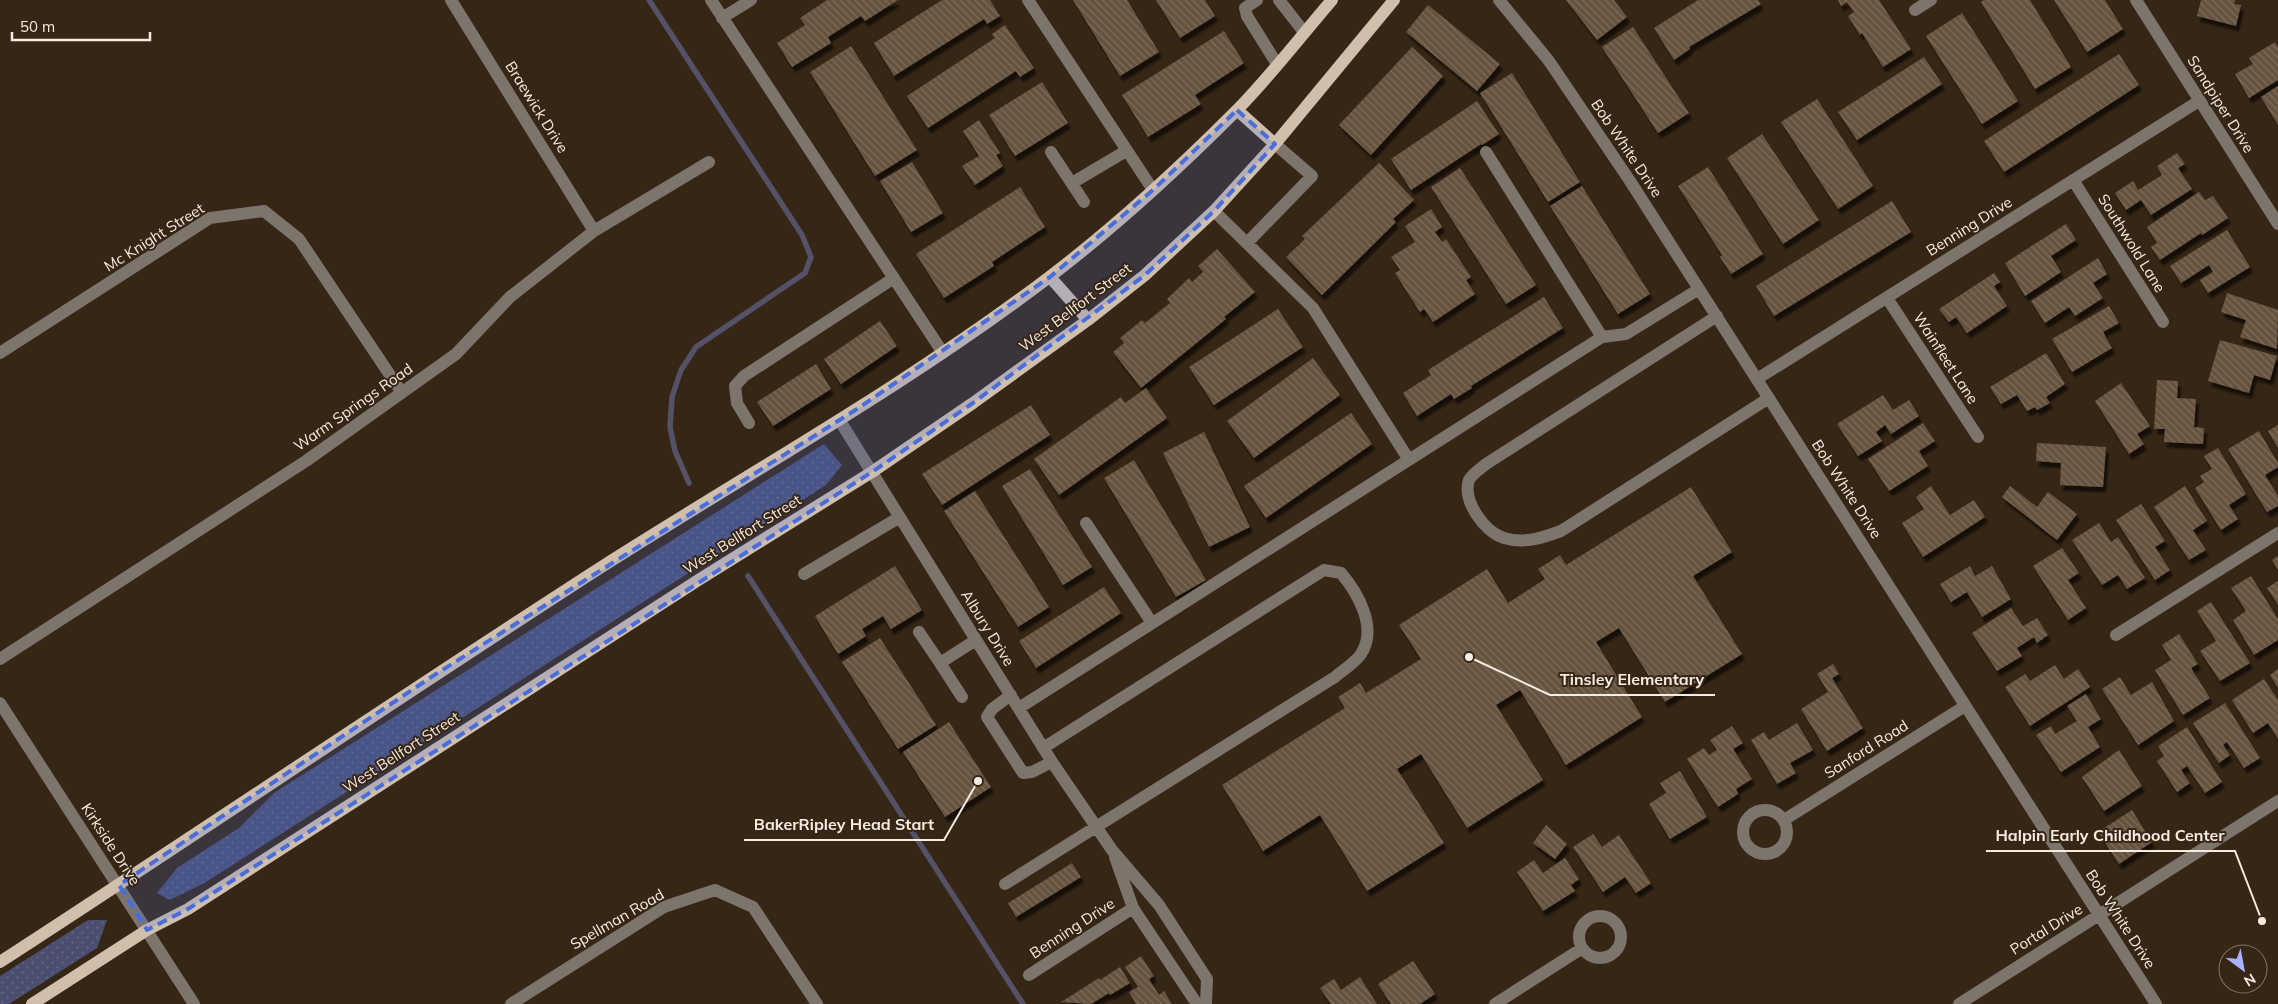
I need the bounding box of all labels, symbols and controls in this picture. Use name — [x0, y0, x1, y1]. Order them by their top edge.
scale bar — [12, 10, 150, 42]
text: 50 m — [20, 17, 55, 36]
street label: Sandpiper Drive — [2183, 52, 2259, 156]
street label: Braewick Drive — [501, 58, 573, 156]
street label: Bob White Drive — [1587, 95, 1667, 201]
street label: Southwold Lane — [2094, 190, 2170, 296]
street label: Benning Drive — [1923, 192, 2015, 260]
street label: Mc Knight Street — [100, 199, 208, 275]
street label: West Bellfort Street — [1015, 259, 1135, 355]
street label: Wainfleet Lane — [1909, 309, 1983, 407]
street label: Warm Springs Road — [290, 359, 416, 455]
street label: Bob White Drive — [1808, 436, 1886, 542]
street label: West Bellfort Street — [679, 490, 805, 578]
street label: Albury Drive — [957, 586, 1019, 670]
callout: Tinsley Elementary — [1550, 664, 1715, 695]
text: Tinsley Elementary — [1560, 669, 1704, 689]
street label: West Bellfort Street — [339, 707, 463, 797]
street label: Sanford Road — [1820, 716, 1912, 782]
street label: Kirkside Drive — [77, 799, 145, 889]
callout: BakerRipley Head Start — [744, 809, 944, 840]
text: BakerRipley Head Start — [754, 814, 934, 834]
callout: Halpin Early Childhood Center — [1986, 820, 2235, 851]
text: Halpin Early Childhood Center — [1995, 825, 2225, 845]
street label: Bob White Drive — [2082, 866, 2160, 972]
street label: Spellman Road — [567, 884, 667, 954]
street label: Benning Drive — [1026, 893, 1118, 963]
street label: Portal Drive — [2006, 899, 2086, 959]
north arrow — [2218, 944, 2268, 994]
text: N — [2241, 970, 2259, 990]

